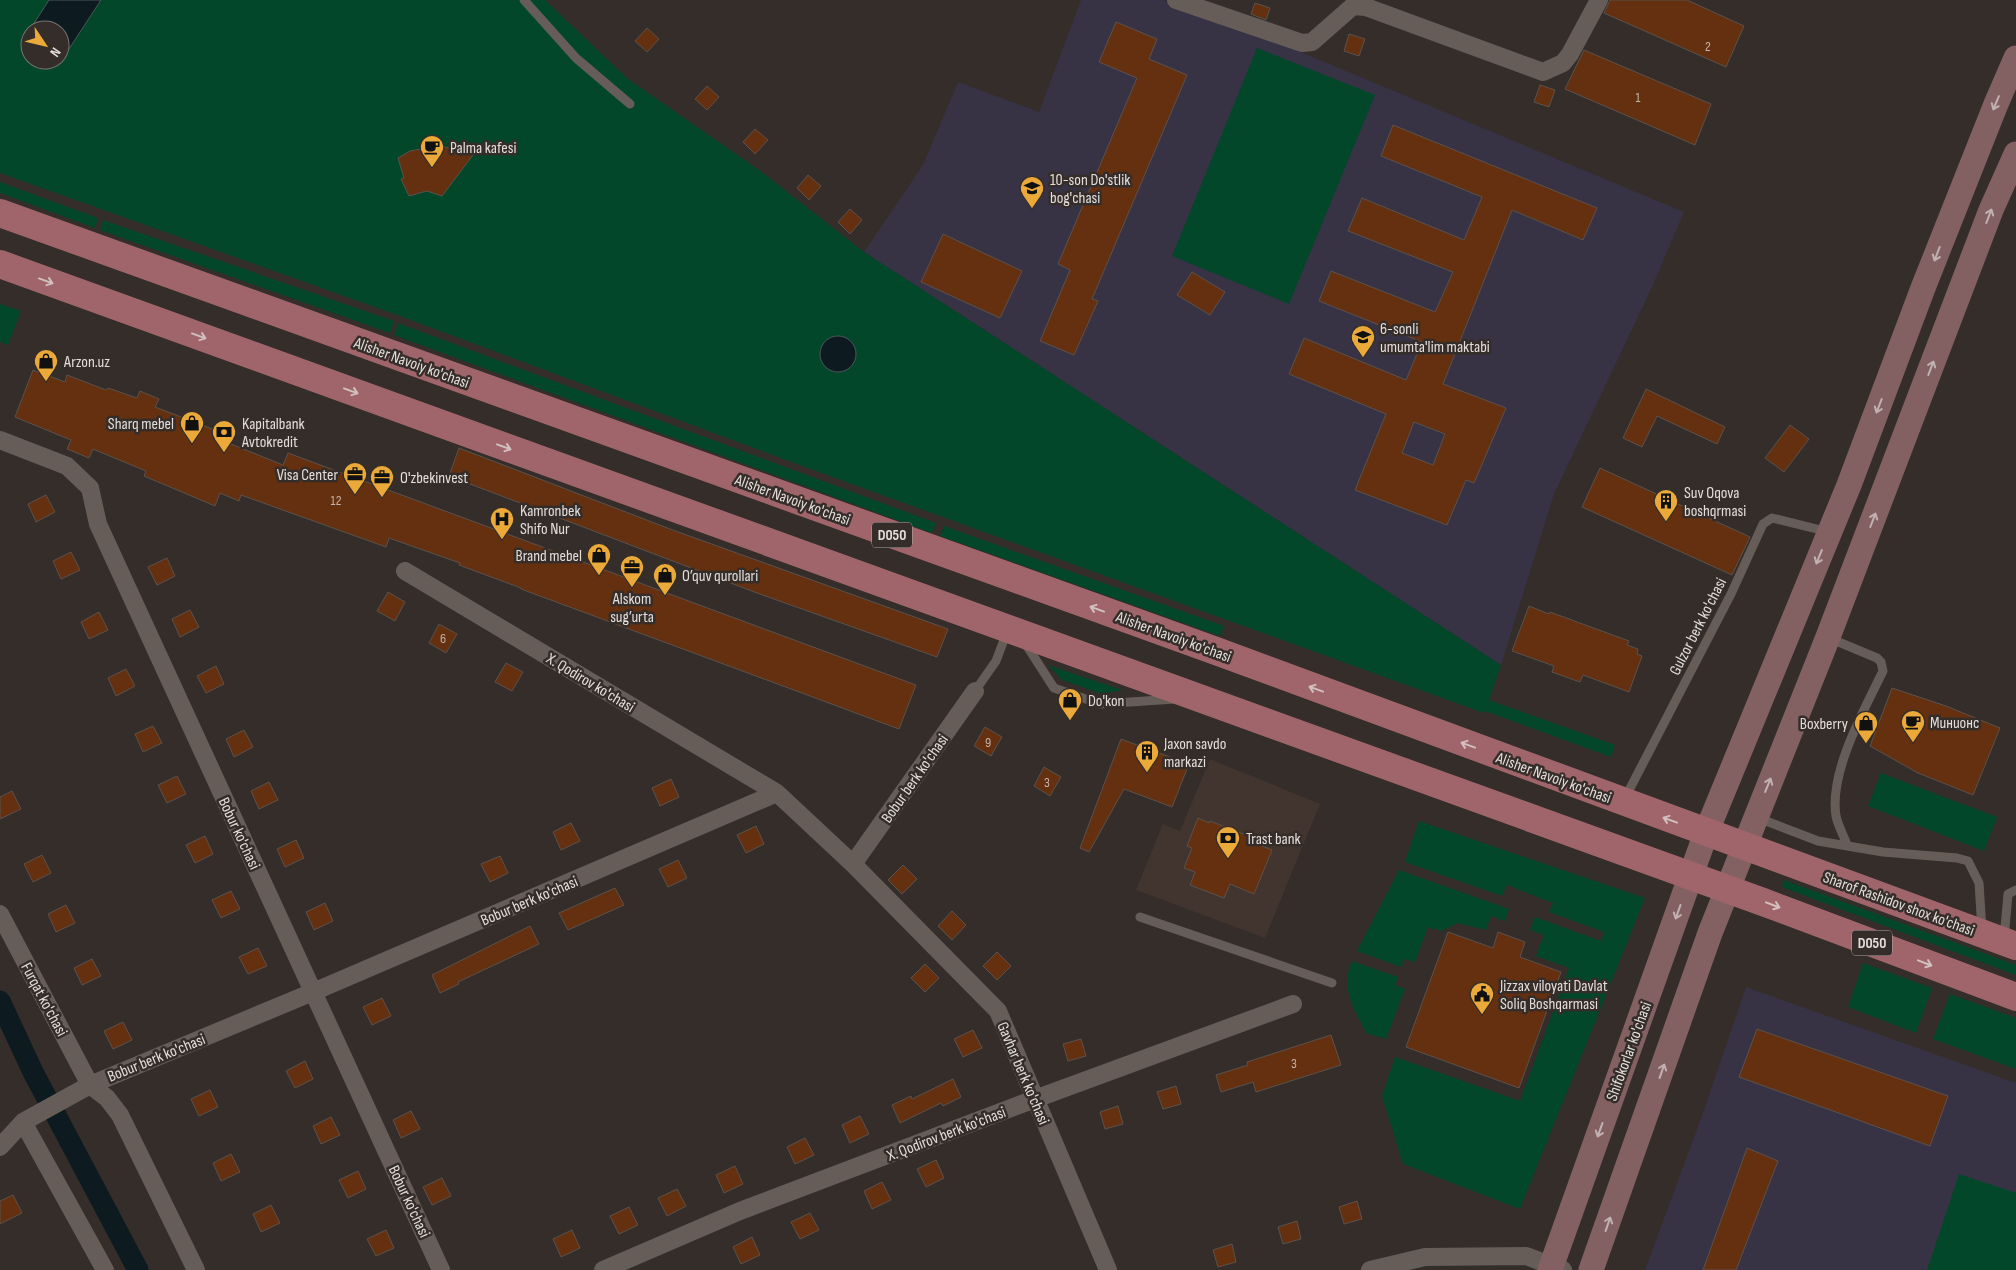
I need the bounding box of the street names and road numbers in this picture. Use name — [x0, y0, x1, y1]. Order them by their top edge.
street label: Alisher Navoiy ko'chasi — [350, 333, 472, 393]
street label: Alisher Navoiy ko'chasi — [731, 470, 853, 530]
road number: D050 — [872, 522, 912, 548]
street label: Gulzor berk ko'chasi — [1666, 575, 1731, 678]
street label: Alisher Navoiy ko'chasi — [1112, 607, 1234, 667]
street label: X. Qodirov ko'chasi — [542, 649, 638, 717]
street label: Bobur berk ko'chasi — [878, 731, 953, 827]
street label: Alisher Navoiy ko'chasi — [1492, 748, 1614, 808]
street label: Bobur ko'chasi — [214, 795, 264, 873]
street label: Sharof Rashidov shox ko'chasi — [1820, 868, 1977, 941]
street label: Bobur berk ko'chasi — [478, 872, 581, 930]
road number: D050 — [1852, 930, 1892, 956]
street label: Furqat ko'chasi — [16, 960, 71, 1040]
street label: Shifokorlar ko'chasi — [1603, 999, 1656, 1104]
street label: Gavhar berk ko'chasi — [992, 1019, 1053, 1128]
street label: Bobur berk ko'chasi — [105, 1030, 208, 1087]
street label: X. Qodirov berk ko'chasi — [884, 1103, 1009, 1166]
street label: Bobur ko'chasi — [384, 1163, 434, 1241]

